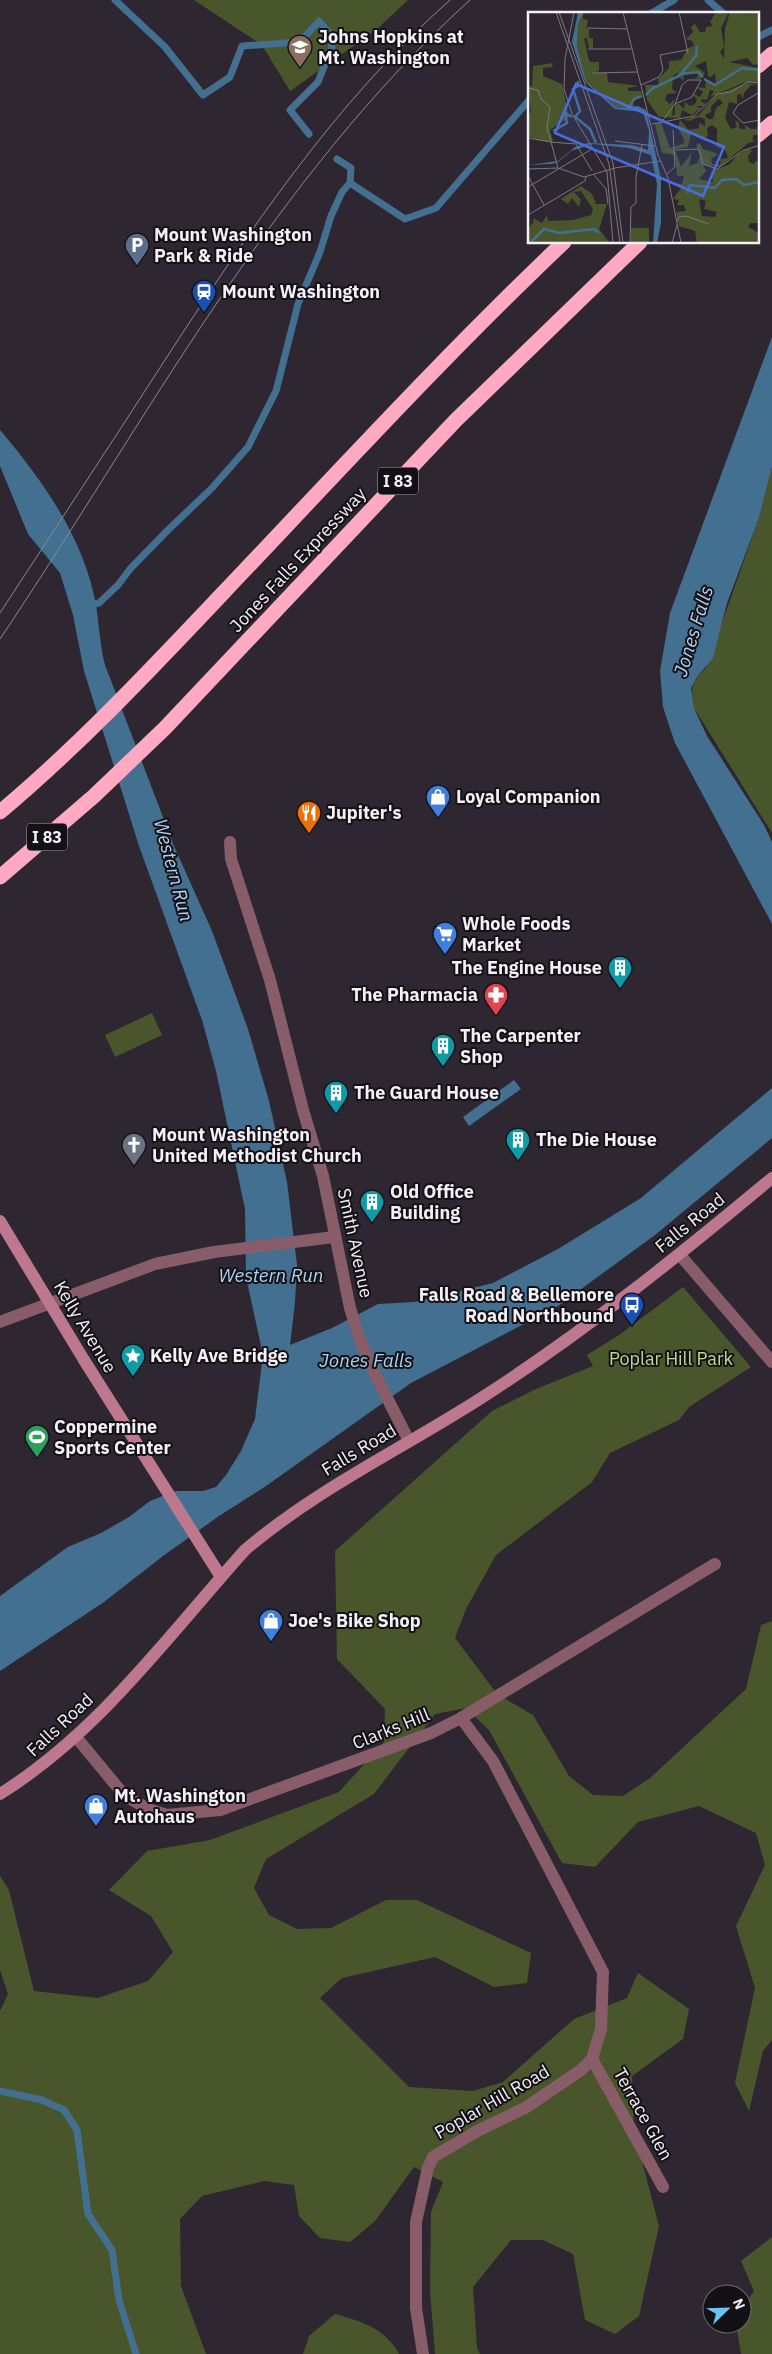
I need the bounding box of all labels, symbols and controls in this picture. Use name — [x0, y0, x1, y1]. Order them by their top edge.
inset map — [528, 12, 760, 244]
place label: Johns Hopkins at Mt. Washington — [318, 25, 464, 69]
school or university icon: Johns Hopkins at Mt. Washington — [287, 34, 313, 68]
place label: Mount Washington Park & Ride — [154, 223, 312, 267]
parking icon: Mount Washington Park & Ride — [124, 232, 150, 266]
station icon: Mount Washington — [191, 279, 217, 313]
place label: Mount Washington — [222, 280, 380, 303]
road number: I 83 — [378, 468, 418, 494]
street label: Jones Falls Expressway — [224, 482, 371, 637]
water label: Jones Falls — [668, 583, 718, 679]
shop icon: Loyal Companion — [425, 784, 451, 818]
place label: Loyal Companion — [456, 785, 601, 808]
restaurant icon: Jupiter's — [296, 800, 322, 834]
place label: Jupiter's — [326, 801, 402, 824]
water label: Western Run — [149, 816, 199, 924]
road number: I 83 — [27, 824, 67, 850]
place label: Whole Foods Market — [462, 912, 571, 956]
supermarket icon: Whole Foods Market — [432, 921, 458, 955]
building icon: The Engine House — [607, 955, 633, 989]
place label: The Engine House — [451, 956, 602, 979]
pharmacy icon: The Pharmacia — [483, 982, 509, 1016]
place label: The Pharmacia — [351, 983, 478, 1006]
place label: The Carpenter Shop — [460, 1024, 581, 1068]
building icon: The Carpenter Shop — [430, 1033, 456, 1067]
building icon: The Guard House — [323, 1080, 349, 1114]
place label: The Guard House — [354, 1081, 499, 1104]
place label: Mount Washington United Methodist Church — [152, 1123, 362, 1167]
building icon: The Die House — [505, 1127, 531, 1161]
place label: The Die House — [536, 1128, 657, 1151]
church icon: Mount Washington United Methodist Church — [121, 1132, 147, 1166]
place label: Old Office Building — [390, 1180, 474, 1224]
street label: Smith Avenue — [333, 1186, 378, 1300]
street label: Falls Road — [650, 1188, 729, 1258]
building icon: Old Office Building — [359, 1189, 385, 1223]
water label: Western Run — [218, 1263, 324, 1287]
street label: Kelly Avenue — [49, 1276, 122, 1377]
place label: Falls Road & Bellemore Road Northbound — [419, 1283, 614, 1327]
bus stop icon: Falls Road & Bellemore Road Northbound — [619, 1292, 645, 1326]
place icon: Kelly Ave Bridge — [120, 1343, 146, 1377]
place label: Kelly Ave Bridge — [150, 1344, 288, 1367]
park label: Poplar Hill Park — [609, 1347, 734, 1370]
water label: Jones Falls — [319, 1348, 413, 1372]
place label: Coppermine Sports Center — [54, 1415, 171, 1459]
street label: Falls Road — [317, 1418, 400, 1481]
sports icon: Coppermine Sports Center — [24, 1424, 50, 1458]
shop icon: Joe's Bike Shop — [258, 1608, 284, 1642]
place label: Joe's Bike Shop — [288, 1609, 421, 1632]
street label: Falls Road — [21, 1688, 98, 1761]
street label: Clarks Hill — [349, 1703, 433, 1754]
place label: Mt. Washington Autohaus — [114, 1784, 246, 1828]
shop icon: Mt. Washington Autohaus — [83, 1793, 109, 1827]
street label: Poplar Hill Road — [430, 2059, 553, 2144]
street label: Terrace Glen — [609, 2063, 678, 2164]
north arrow — [702, 2284, 752, 2334]
text: N — [729, 2296, 749, 2312]

